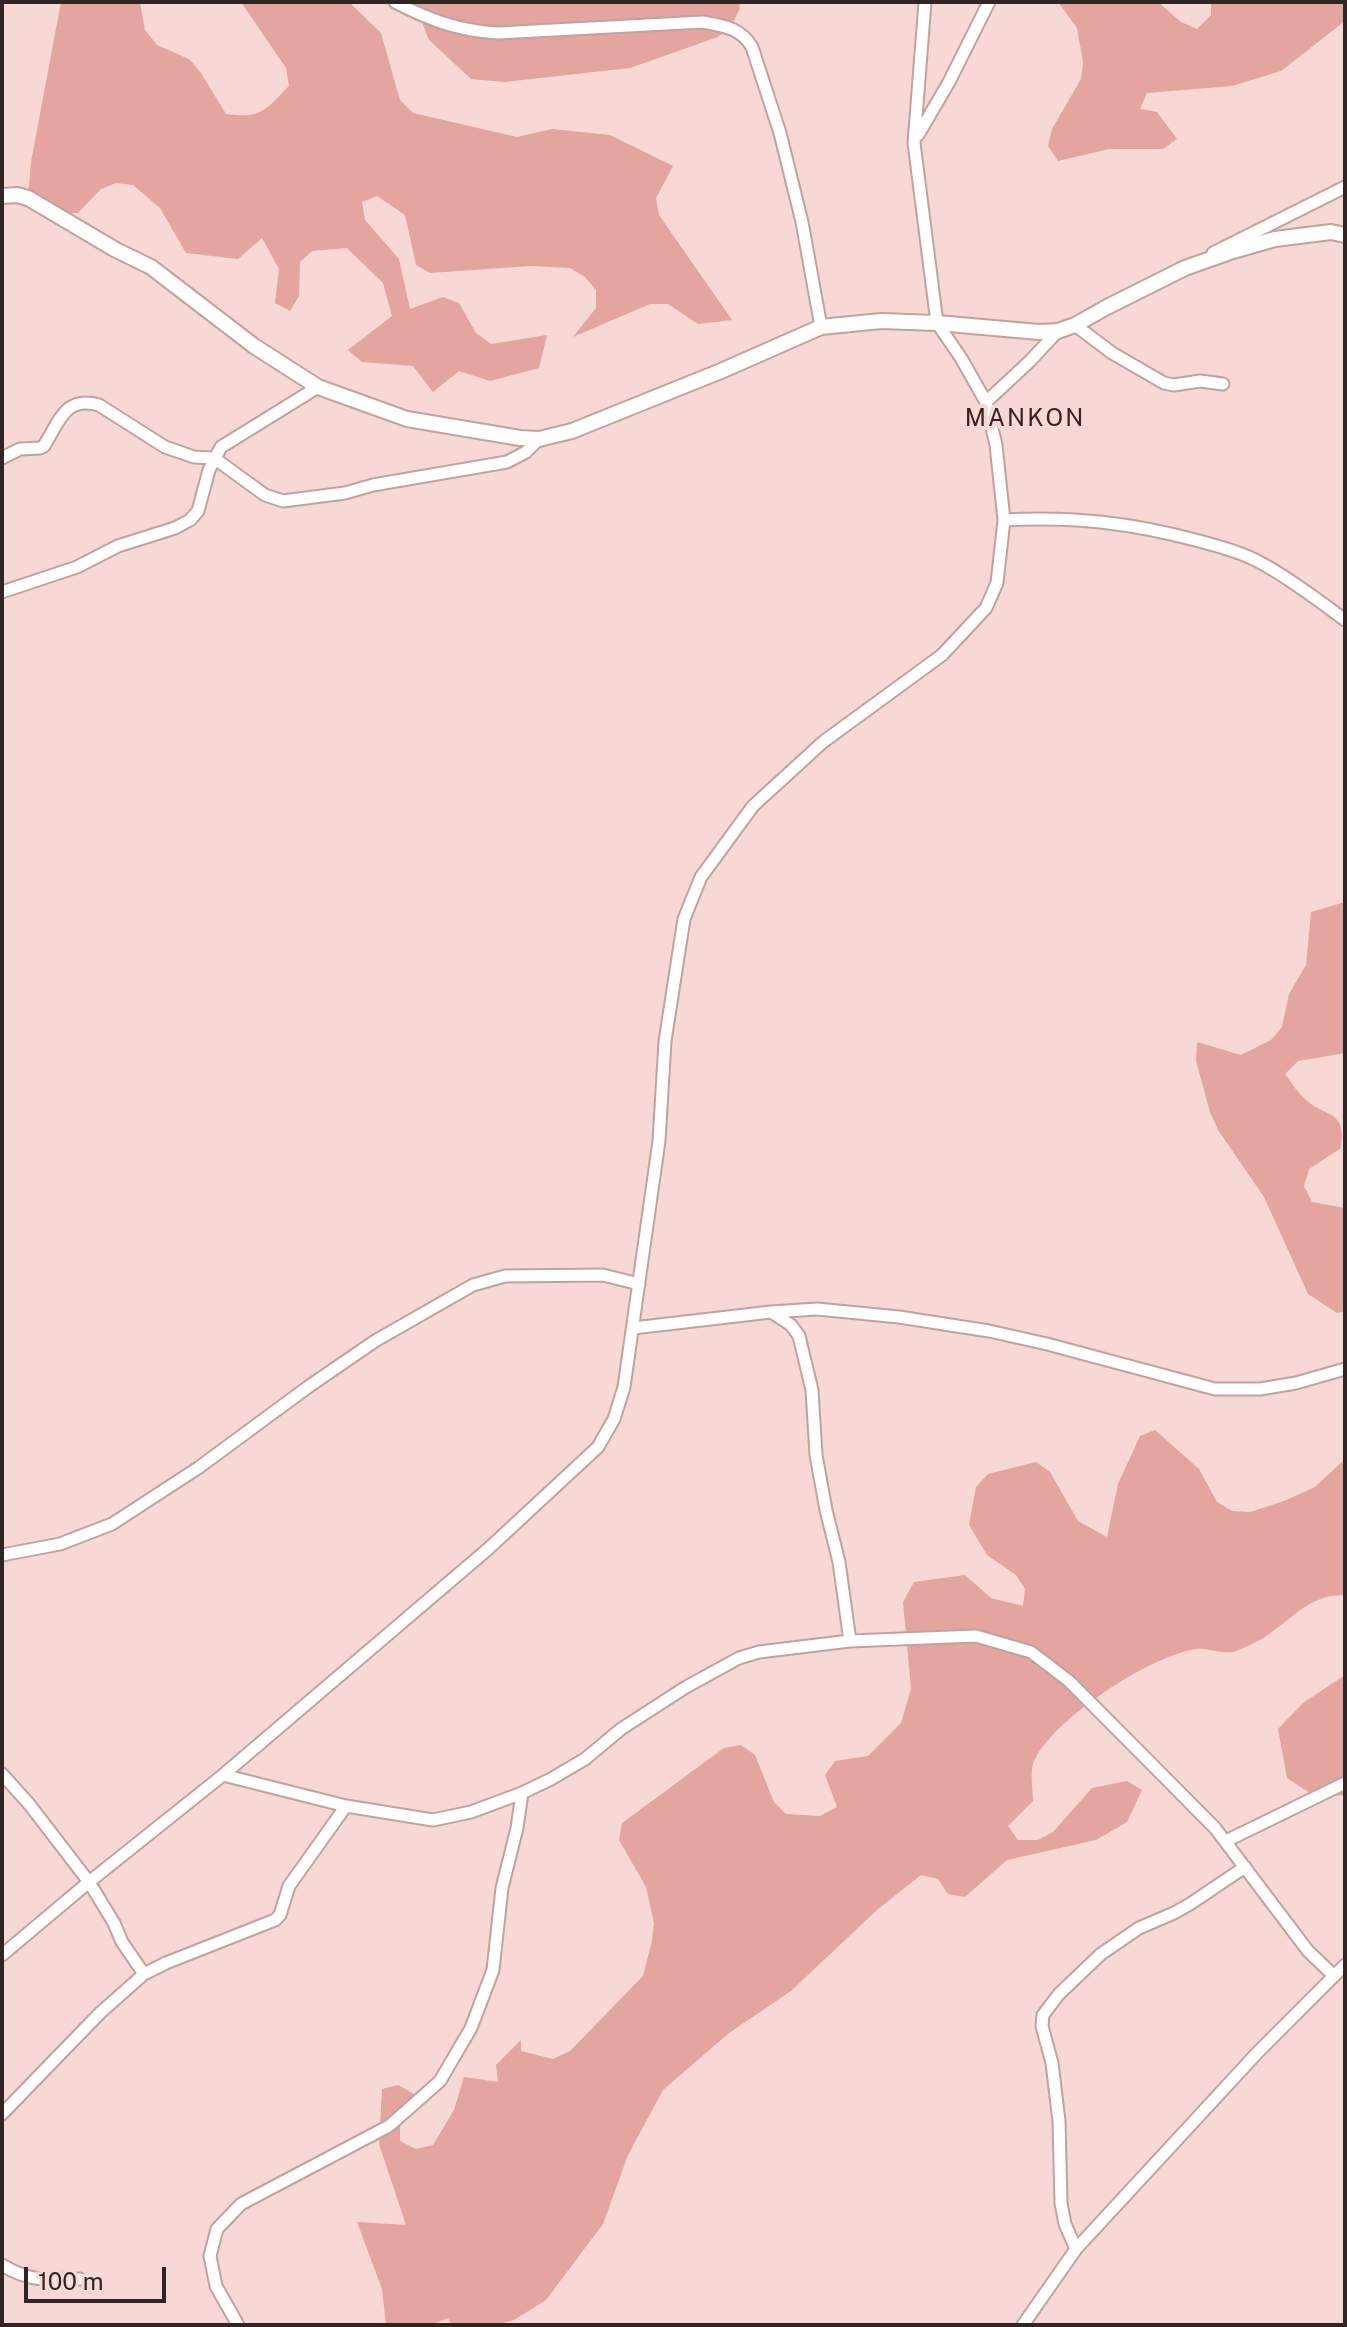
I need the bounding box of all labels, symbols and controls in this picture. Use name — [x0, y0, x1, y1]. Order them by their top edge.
district label: MANKON — [965, 405, 1085, 433]
scale bar — [28, 2251, 170, 2301]
text: 100 m — [38, 2267, 104, 2295]

